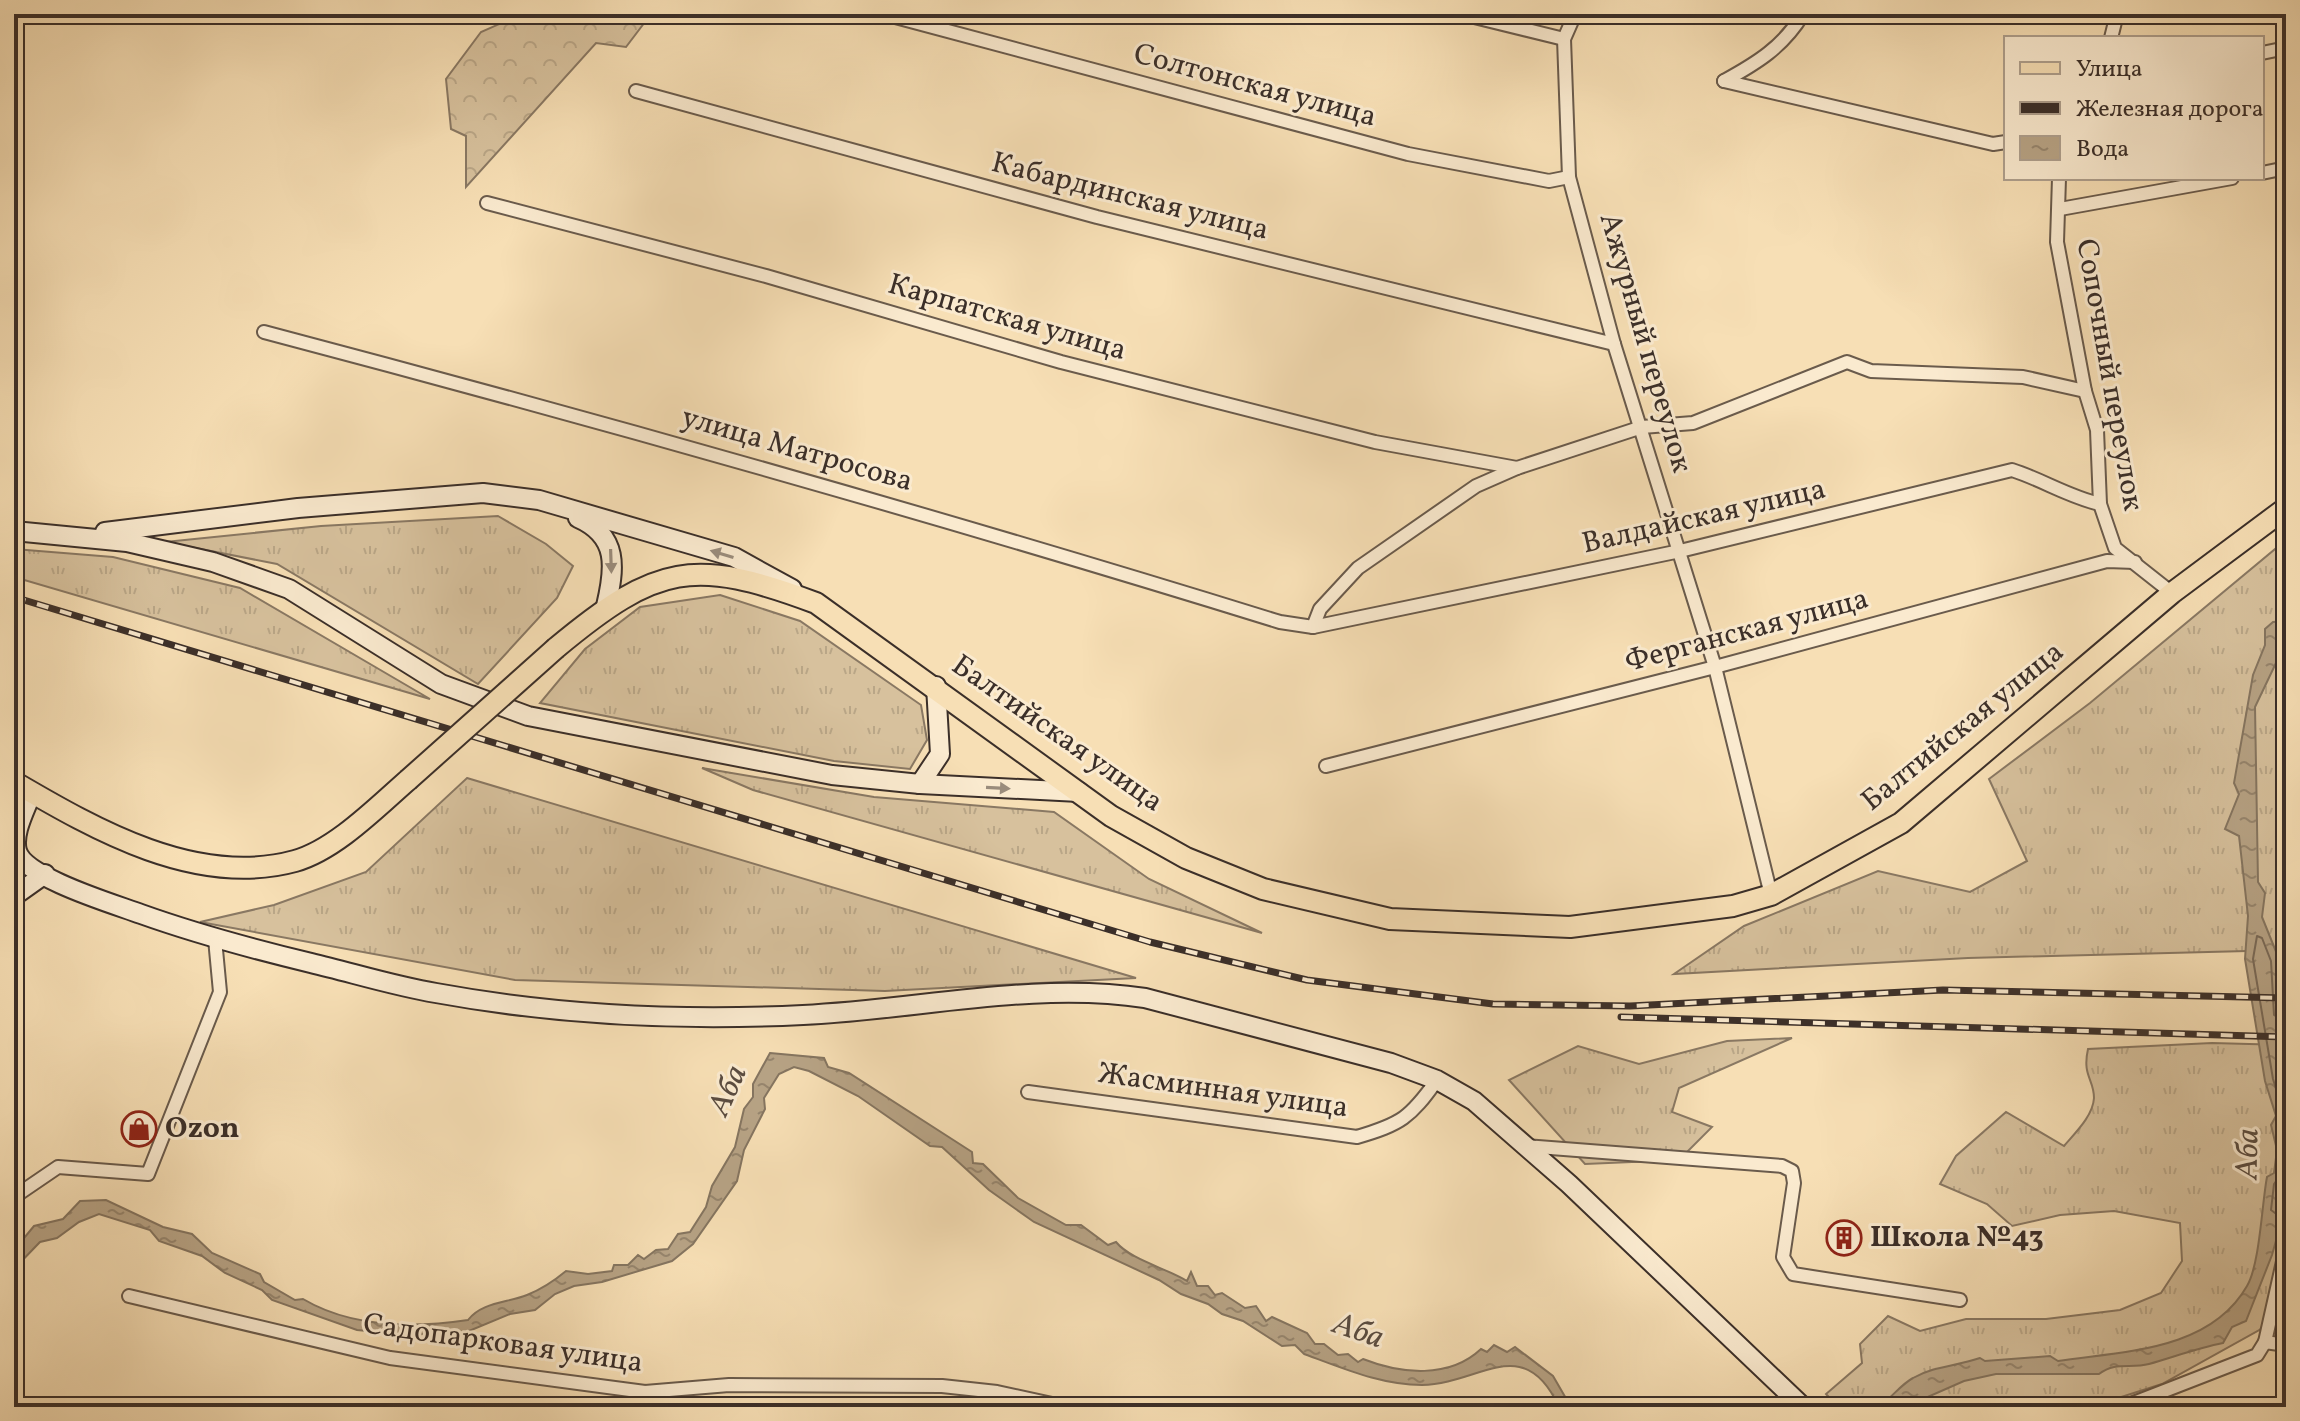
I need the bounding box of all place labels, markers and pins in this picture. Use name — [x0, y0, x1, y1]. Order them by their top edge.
place label: Ozon — [165, 1108, 239, 1150]
shop icon: Ozon — [120, 1110, 158, 1148]
place label: Школа №43 — [1870, 1217, 2044, 1259]
building icon: Школа №43 — [1825, 1219, 1863, 1257]

